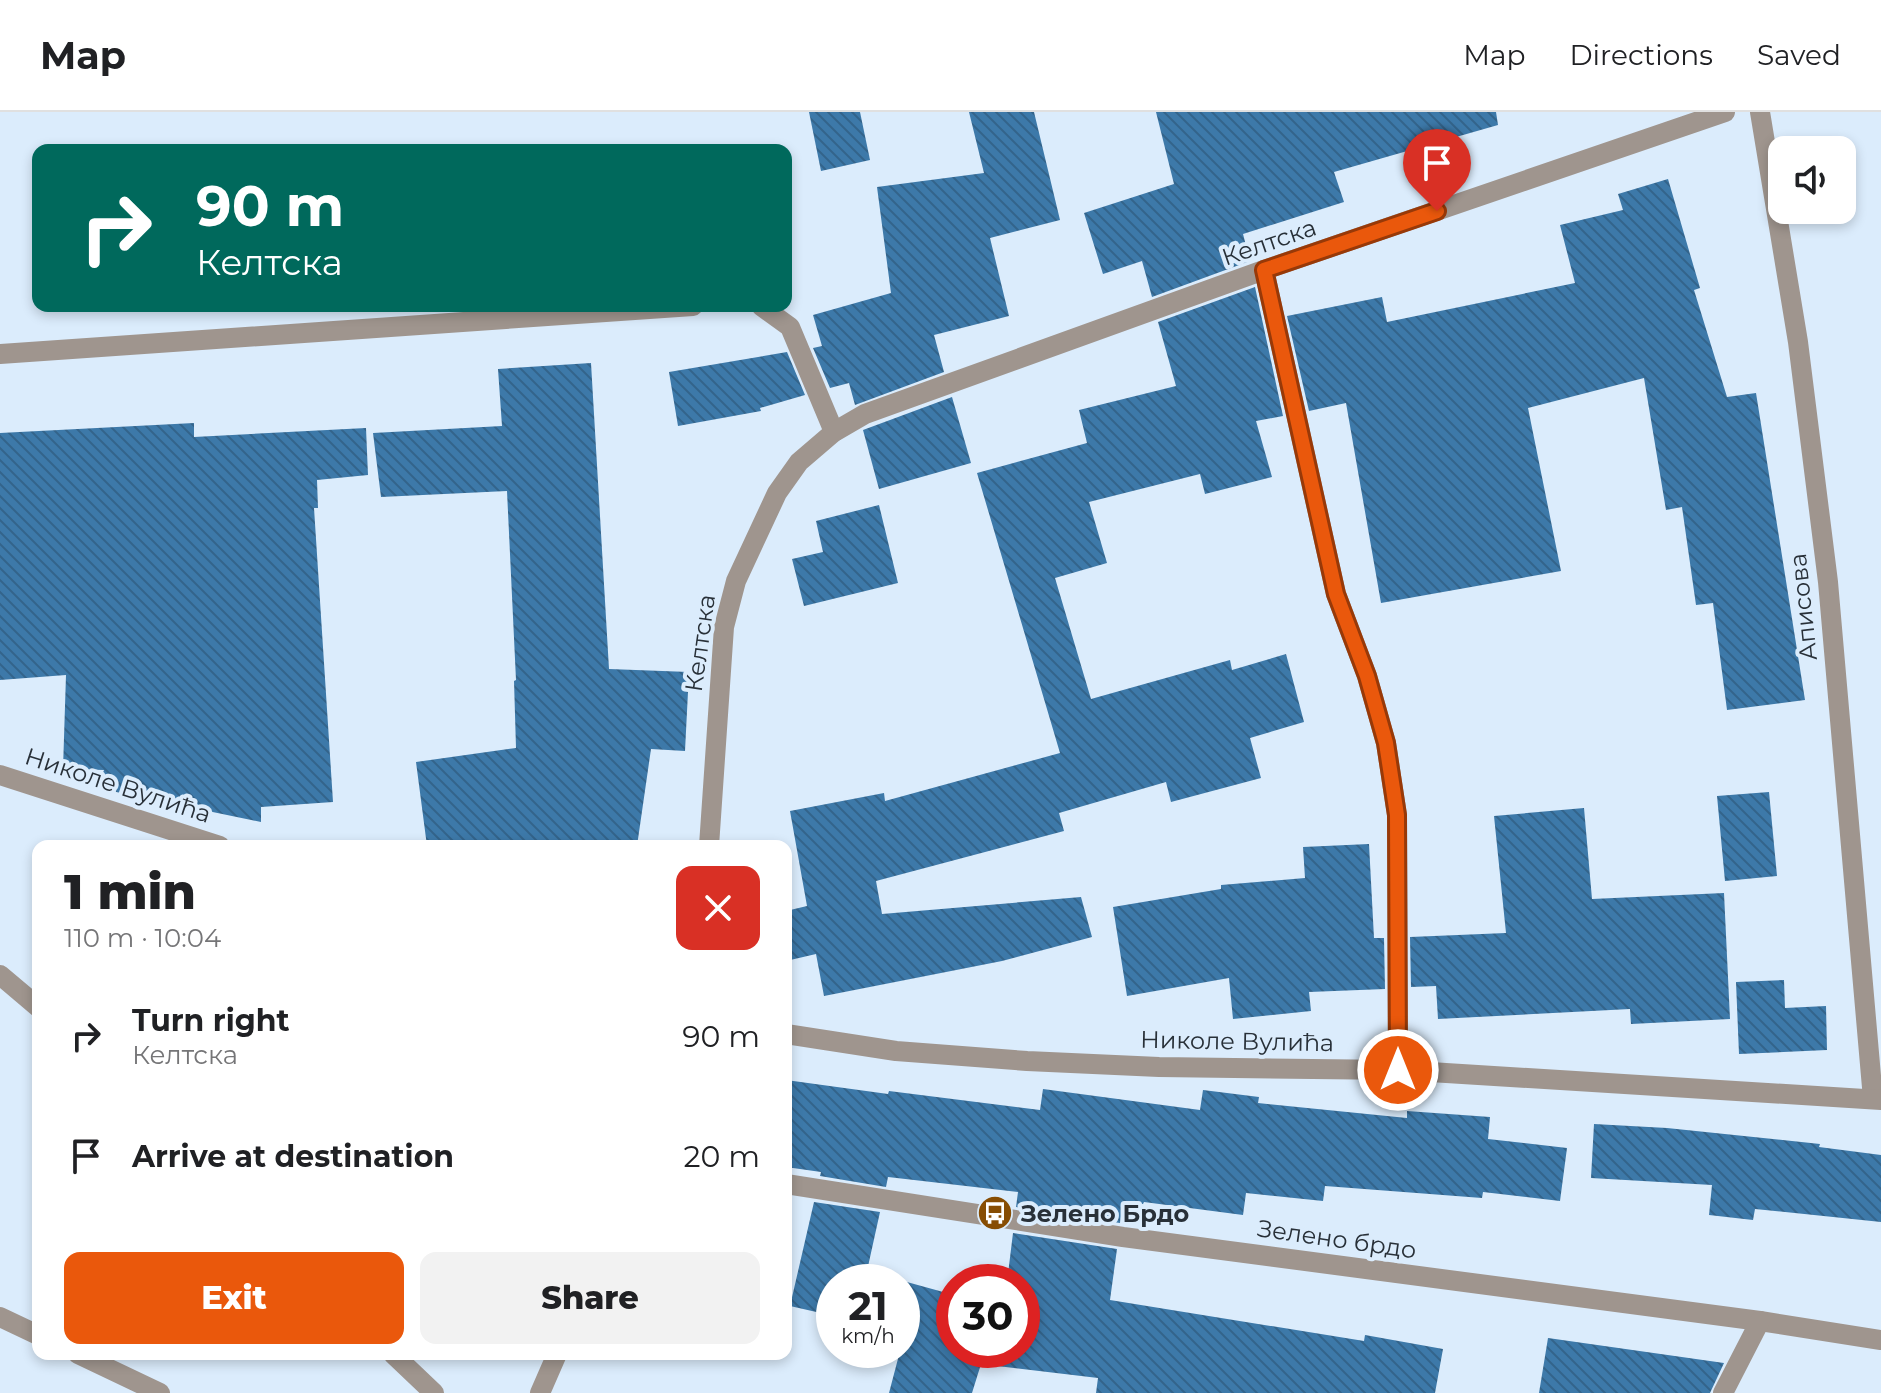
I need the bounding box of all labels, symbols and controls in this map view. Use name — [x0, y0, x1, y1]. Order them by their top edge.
text: Map — [40, 32, 126, 79]
text: Map — [1463, 38, 1525, 72]
text: Directions — [1569, 38, 1713, 72]
text: Saved — [1757, 38, 1841, 72]
pin — [1403, 129, 1471, 211]
map controls — [1768, 136, 1856, 224]
button: sound — [1768, 136, 1856, 224]
icon: arrive — [1415, 141, 1459, 185]
text: 90 m — [196, 172, 344, 240]
icon: right — [64, 176, 168, 280]
street label: Келтска — [1218, 212, 1320, 272]
text: Келтска — [196, 240, 343, 284]
street label: Аписова — [1783, 552, 1823, 662]
street label: Келтска — [679, 593, 721, 693]
street label: Николе Вулића — [21, 741, 215, 829]
text: 1 min — [64, 863, 196, 921]
button: close — [676, 866, 760, 950]
text: 110 m · 10:04 — [64, 922, 221, 954]
text: Turn right — [132, 1002, 289, 1039]
icon: right — [64, 1014, 108, 1058]
text: 90 m — [682, 1018, 760, 1055]
street label: Николе Вулића — [1140, 1025, 1334, 1057]
position arrow — [1356, 1028, 1440, 1112]
text: Келтска — [132, 1039, 238, 1071]
icon: arrive — [64, 1134, 108, 1178]
text: Arrive at destination — [132, 1138, 454, 1175]
text: 20 m — [683, 1138, 760, 1175]
bus stop icon: Зелено Брдо — [976, 1194, 1014, 1232]
place label: Зелено Брдо — [1020, 1199, 1189, 1228]
street label: Зелено брдо — [1256, 1213, 1418, 1265]
button: Exit — [64, 1252, 404, 1344]
button: Share — [420, 1252, 760, 1344]
speed limit sign: 30 — [936, 1264, 1040, 1368]
text: 21 — [848, 1281, 888, 1330]
text: km/h — [841, 1324, 895, 1348]

